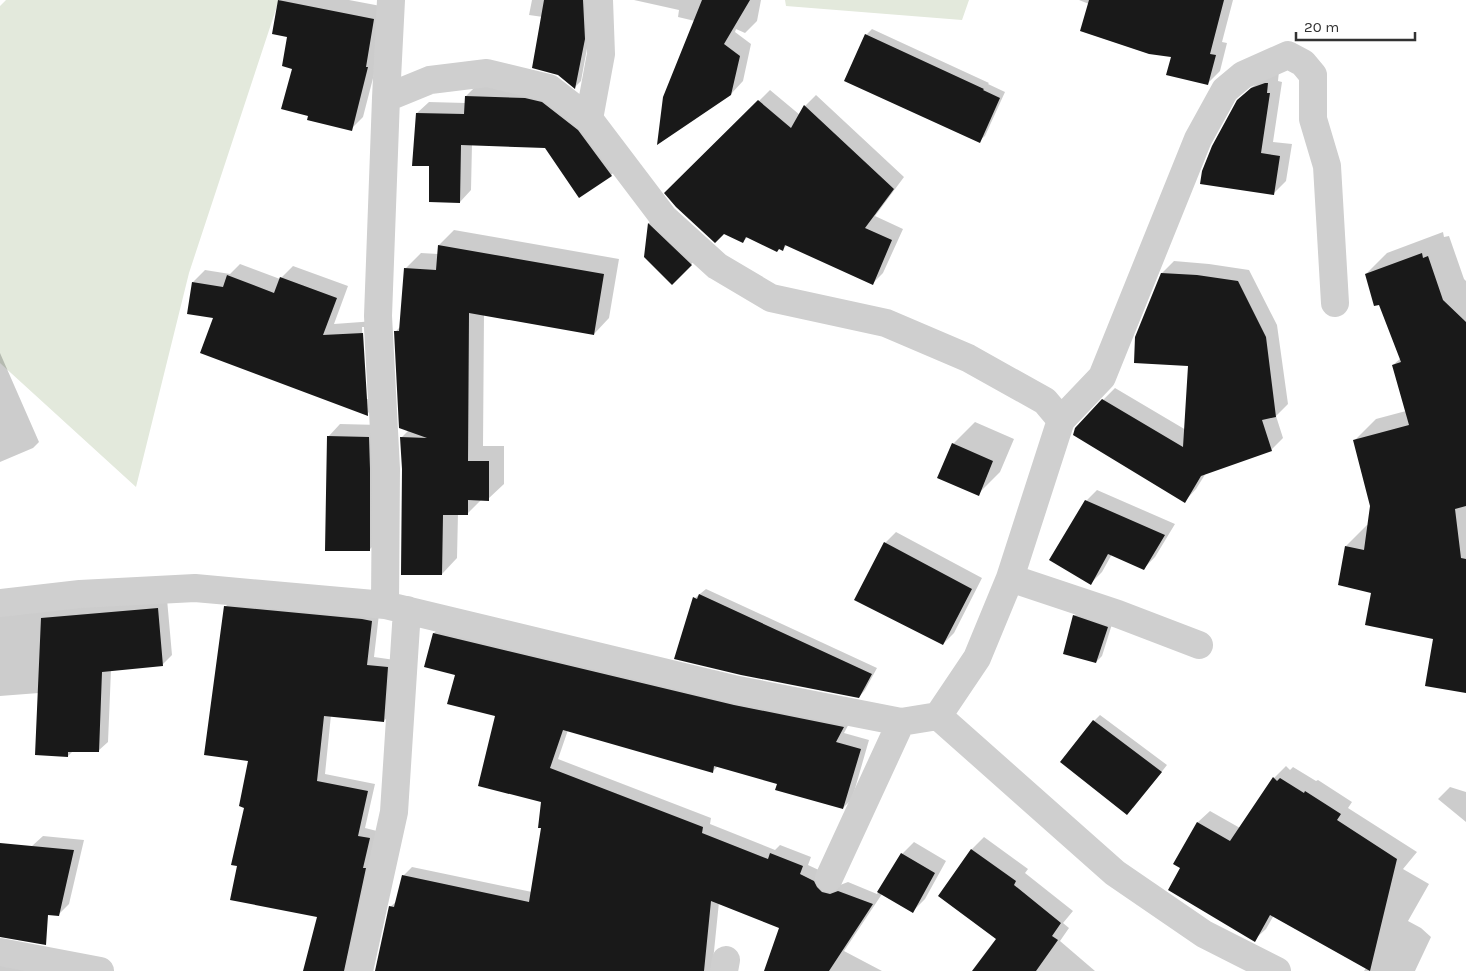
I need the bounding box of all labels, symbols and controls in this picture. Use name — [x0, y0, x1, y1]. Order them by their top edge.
scale bar — [1296, 10, 1415, 42]
text: 20 m — [1304, 18, 1339, 36]

